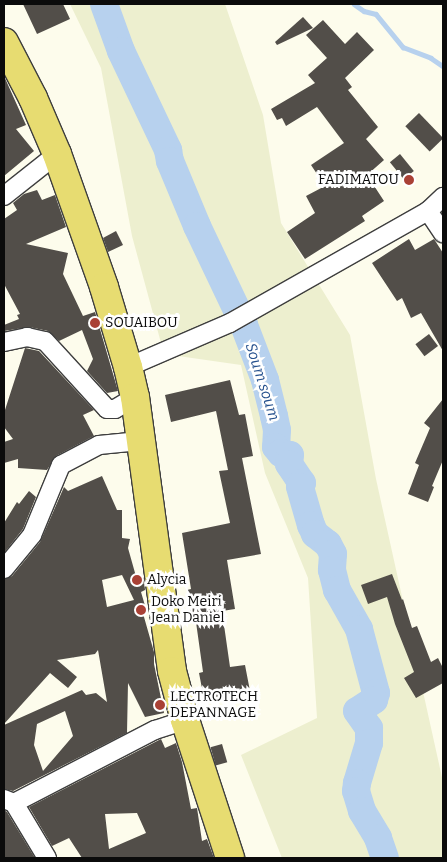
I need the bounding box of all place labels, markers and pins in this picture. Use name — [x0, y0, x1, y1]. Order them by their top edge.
place label: FADIMATOU — [318, 172, 399, 188]
marker: FADIMATOU — [403, 174, 415, 186]
place label: SOUAIBOU — [105, 315, 178, 331]
marker: SOUAIBOU — [89, 317, 101, 329]
place label: Alycia — [147, 572, 186, 588]
marker: Alycia — [131, 574, 143, 586]
place label: Doko Meiri Jean Daniel — [151, 594, 225, 626]
marker: Doko Meiri Jean Daniel — [135, 604, 147, 616]
place label: LECTROTECH DEPANNAGE — [170, 689, 258, 722]
marker: LECTROTECH DEPANNAGE — [154, 699, 166, 711]

